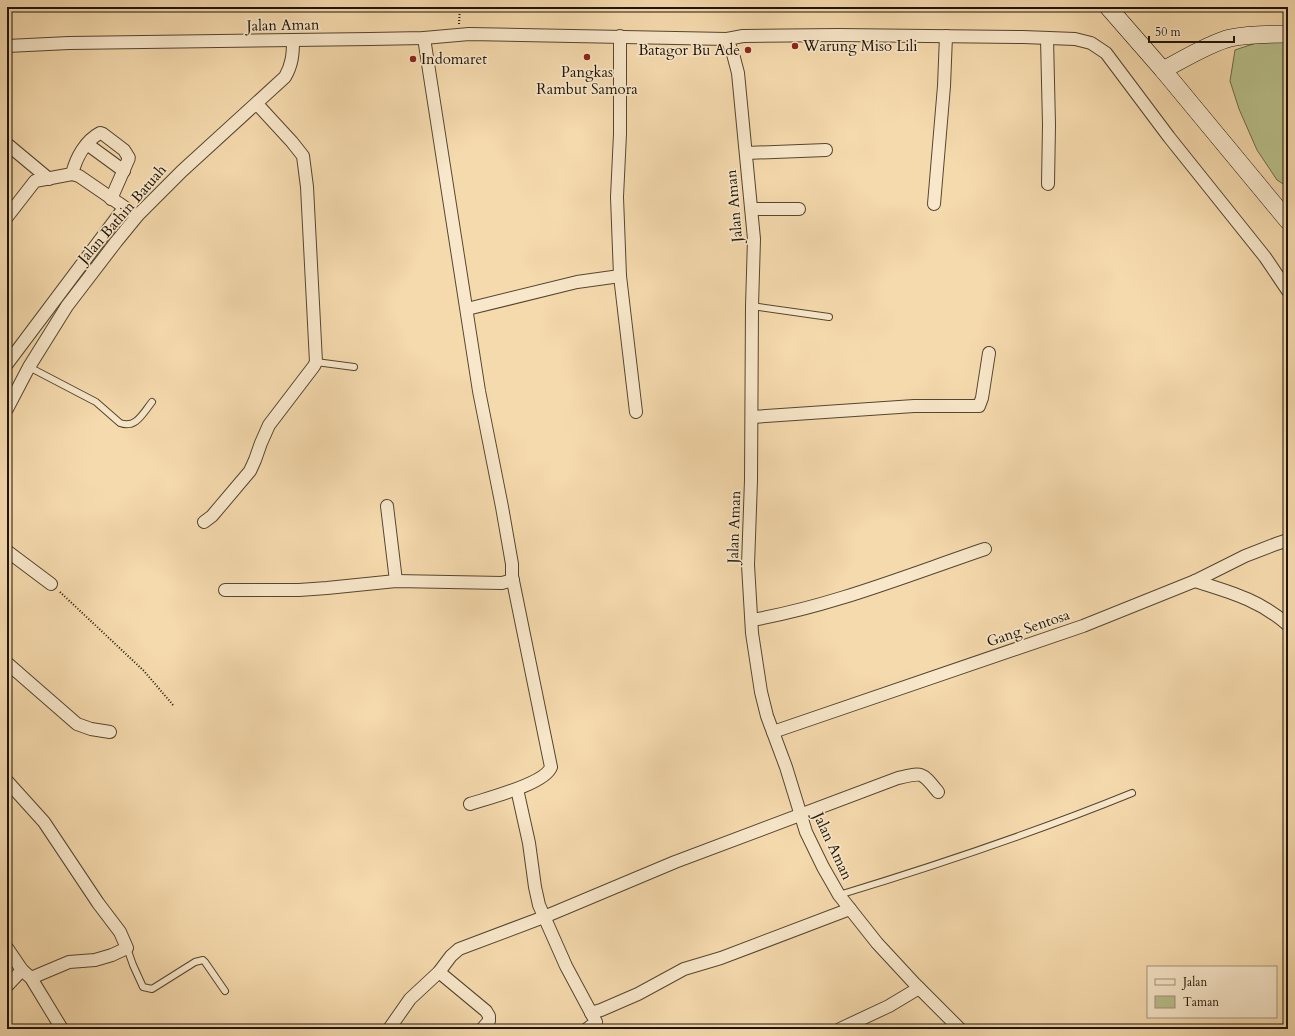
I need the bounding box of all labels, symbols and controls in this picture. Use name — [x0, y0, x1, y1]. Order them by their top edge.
street label: Jalan Aman — [244, 14, 320, 36]
scale bar — [1149, 18, 1234, 44]
text: 50 m — [1155, 24, 1182, 40]
place label: Warung Miso Lili — [802, 36, 918, 56]
place label: Batagor Bu Ade — [638, 40, 740, 60]
marker: Warung Miso Lili — [790, 41, 800, 51]
marker: Batagor Bu Ade — [743, 45, 753, 55]
place label: Indomaret — [421, 49, 487, 69]
marker: Pangkas Rambut Samora — [582, 52, 592, 62]
marker: Indomaret — [408, 54, 418, 64]
place label: Pangkas Rambut Samora — [536, 62, 638, 99]
street label: Jalan Bathin Batuah — [72, 160, 171, 269]
street label: Jalan Aman — [721, 168, 747, 245]
street label: Jalan Aman — [723, 490, 745, 566]
street label: Gang Sentosa — [984, 604, 1073, 652]
street label: Jalan Aman — [808, 807, 858, 884]
legend — [1147, 966, 1277, 1018]
text: Jalan — [1181, 974, 1207, 990]
text: Taman — [1183, 994, 1219, 1010]

